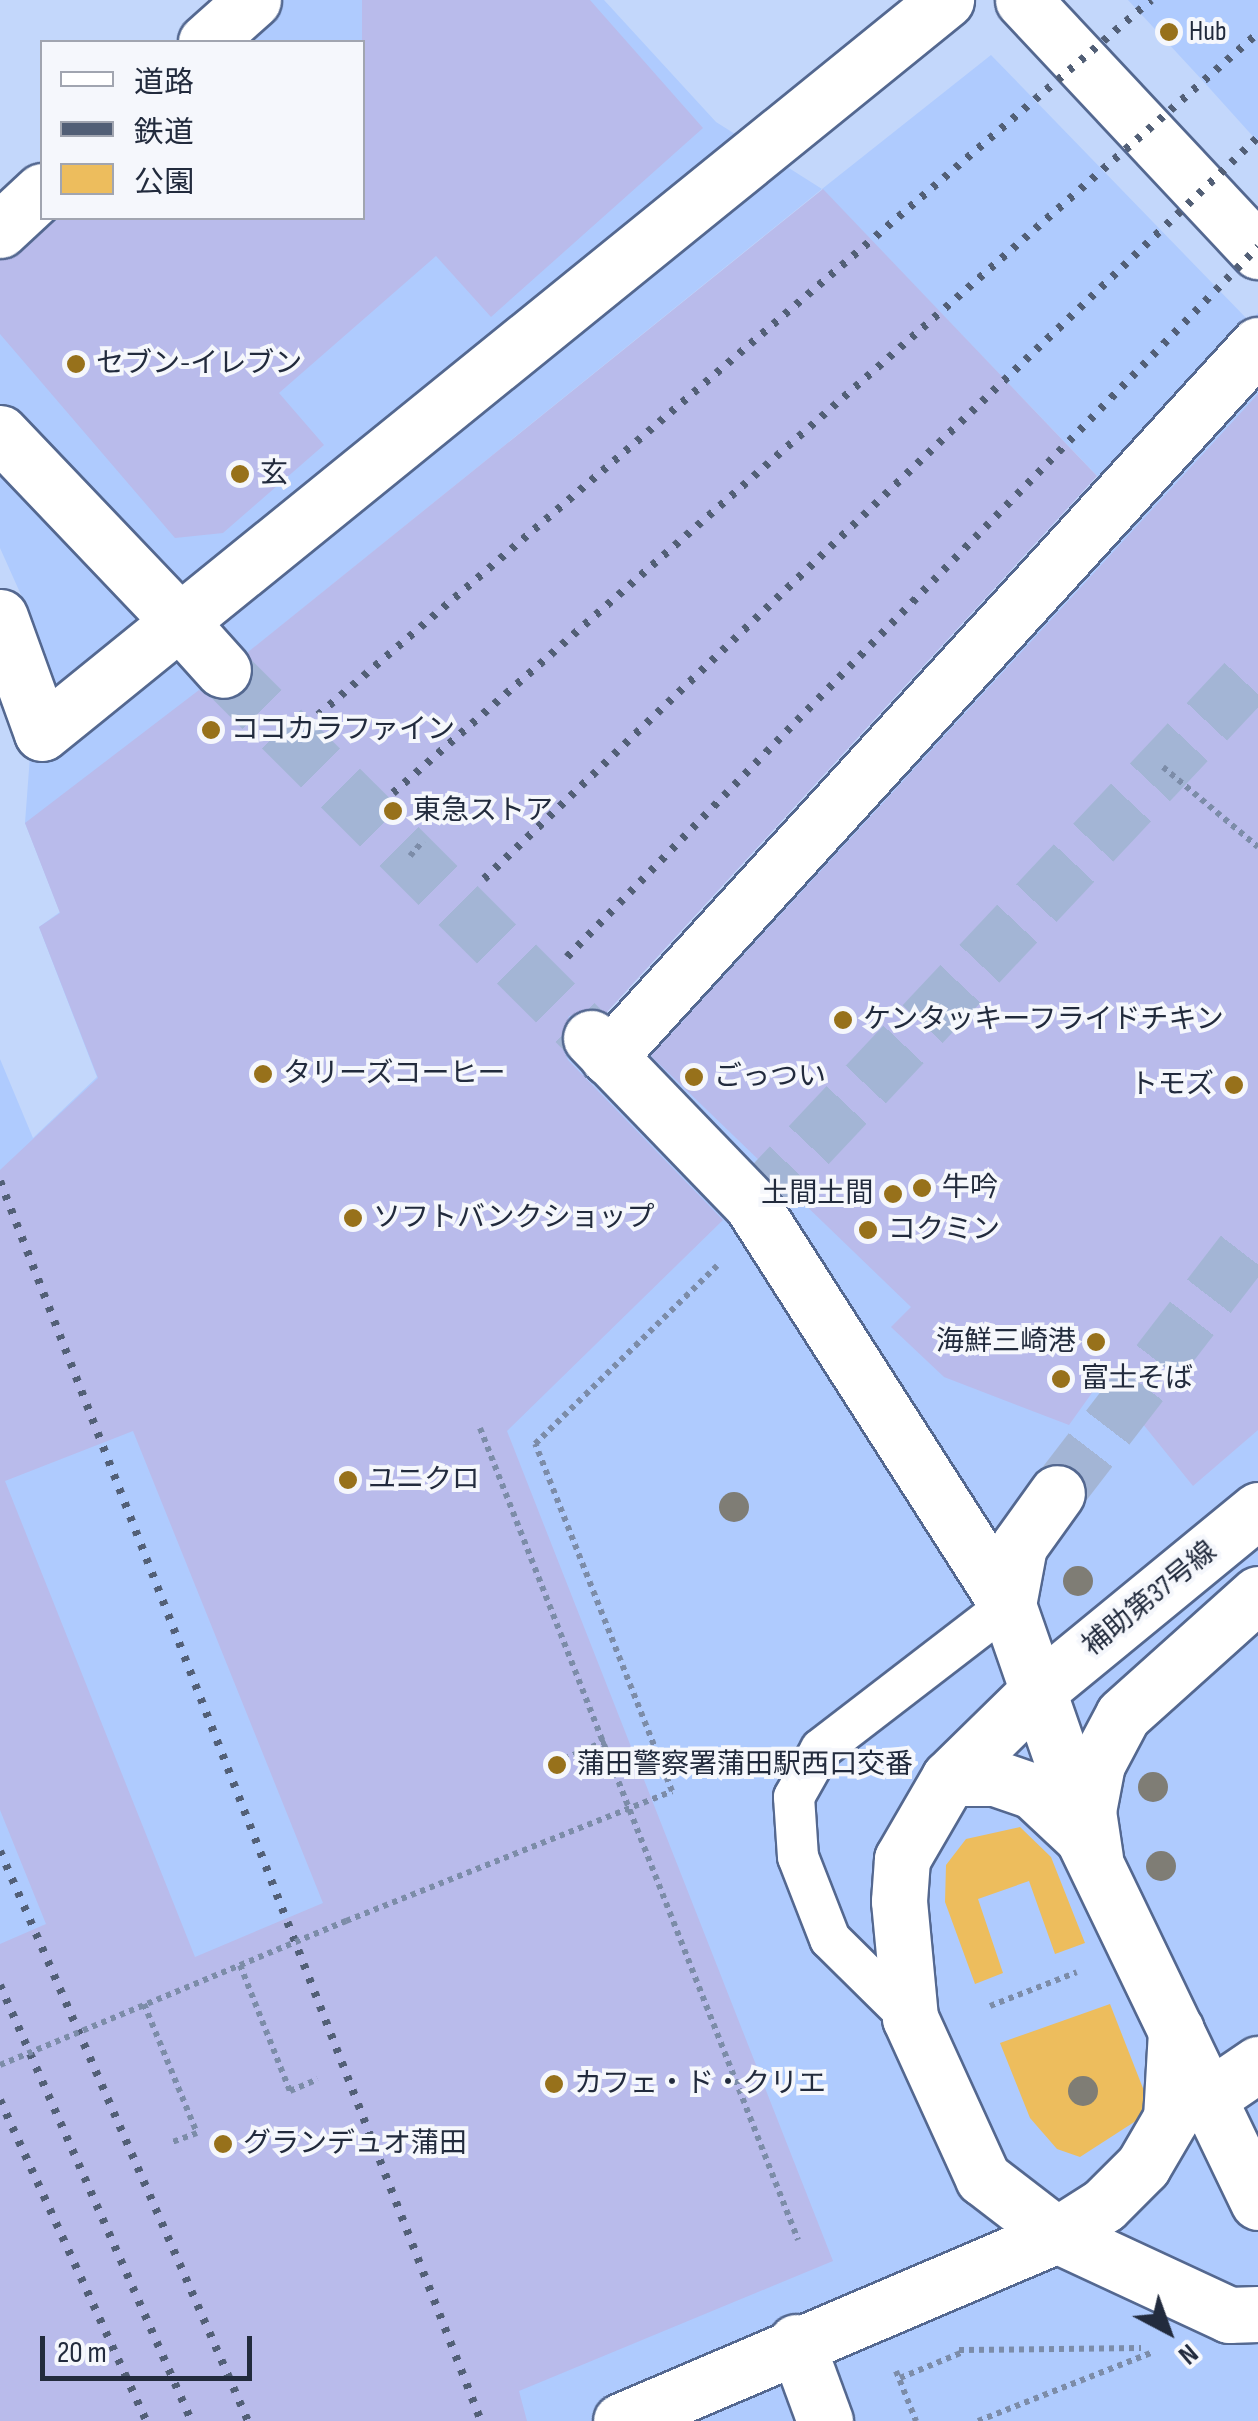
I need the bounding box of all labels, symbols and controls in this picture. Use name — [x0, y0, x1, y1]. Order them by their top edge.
place label: Hub — [1189, 15, 1227, 49]
marker: Hub — [1158, 21, 1180, 43]
legend — [40, 40, 365, 220]
text: 道路 — [134, 65, 194, 101]
text: 鉄道 — [134, 115, 194, 151]
text: 公園 — [134, 165, 194, 201]
place label: セブン-イレブン — [96, 347, 302, 381]
marker: セブン-イレブン — [65, 353, 87, 375]
place label: 玄 — [260, 457, 288, 491]
marker: 玄 — [229, 463, 251, 485]
place label: ココカラファイン — [231, 713, 455, 747]
marker: ココカラファイン — [200, 719, 222, 741]
place label: 東急ストア — [413, 794, 553, 828]
marker: 東急ストア — [382, 800, 404, 822]
place label: ケンタッキーフライドチキン — [863, 1003, 1227, 1037]
marker: ケンタッキーフライドチキン — [832, 1009, 854, 1031]
place label: タリーズコーヒー — [283, 1057, 507, 1091]
place label: ごっつい — [714, 1060, 826, 1094]
marker: タリーズコーヒー — [252, 1063, 274, 1085]
marker: ごっつい — [683, 1066, 705, 1088]
place label: トモズ — [1130, 1068, 1214, 1102]
marker: トモズ — [1223, 1074, 1245, 1096]
place label: 牛吟 — [942, 1171, 998, 1205]
place label: 土間土間 — [761, 1177, 873, 1211]
marker: 牛吟 — [911, 1177, 933, 1199]
marker: 土間土間 — [882, 1183, 904, 1205]
place label: ソフトバンクショップ — [373, 1201, 653, 1235]
marker: ソフトバンクショップ — [342, 1207, 364, 1229]
place label: コクミン — [888, 1213, 1000, 1247]
marker: コクミン — [857, 1219, 879, 1241]
place label: 海鮮三崎港 — [936, 1325, 1076, 1359]
marker: 海鮮三崎港 — [1085, 1331, 1107, 1353]
place label: 富士そば — [1081, 1362, 1193, 1396]
marker: 富士そば — [1050, 1368, 1072, 1390]
place label: ユニクロ — [368, 1463, 480, 1497]
marker: ユニクロ — [337, 1469, 359, 1491]
street label: 補助第37号線 — [1076, 1535, 1224, 1663]
place label: 蒲田警察署蒲田駅西口交番 — [577, 1748, 913, 1782]
marker: 蒲田警察署蒲田駅西口交番 — [546, 1754, 568, 1776]
place label: カフェ・ド・クリエ — [574, 2067, 826, 2101]
marker: カフェ・ド・クリエ — [543, 2073, 565, 2095]
place label: グランデュオ蒲田 — [243, 2127, 467, 2161]
marker: グランデュオ蒲田 — [212, 2133, 234, 2155]
north arrow — [1118, 2281, 1218, 2381]
scale bar — [45, 2316, 258, 2378]
text: 20 m — [57, 2335, 107, 2371]
text: N — [1172, 2337, 1204, 2371]

